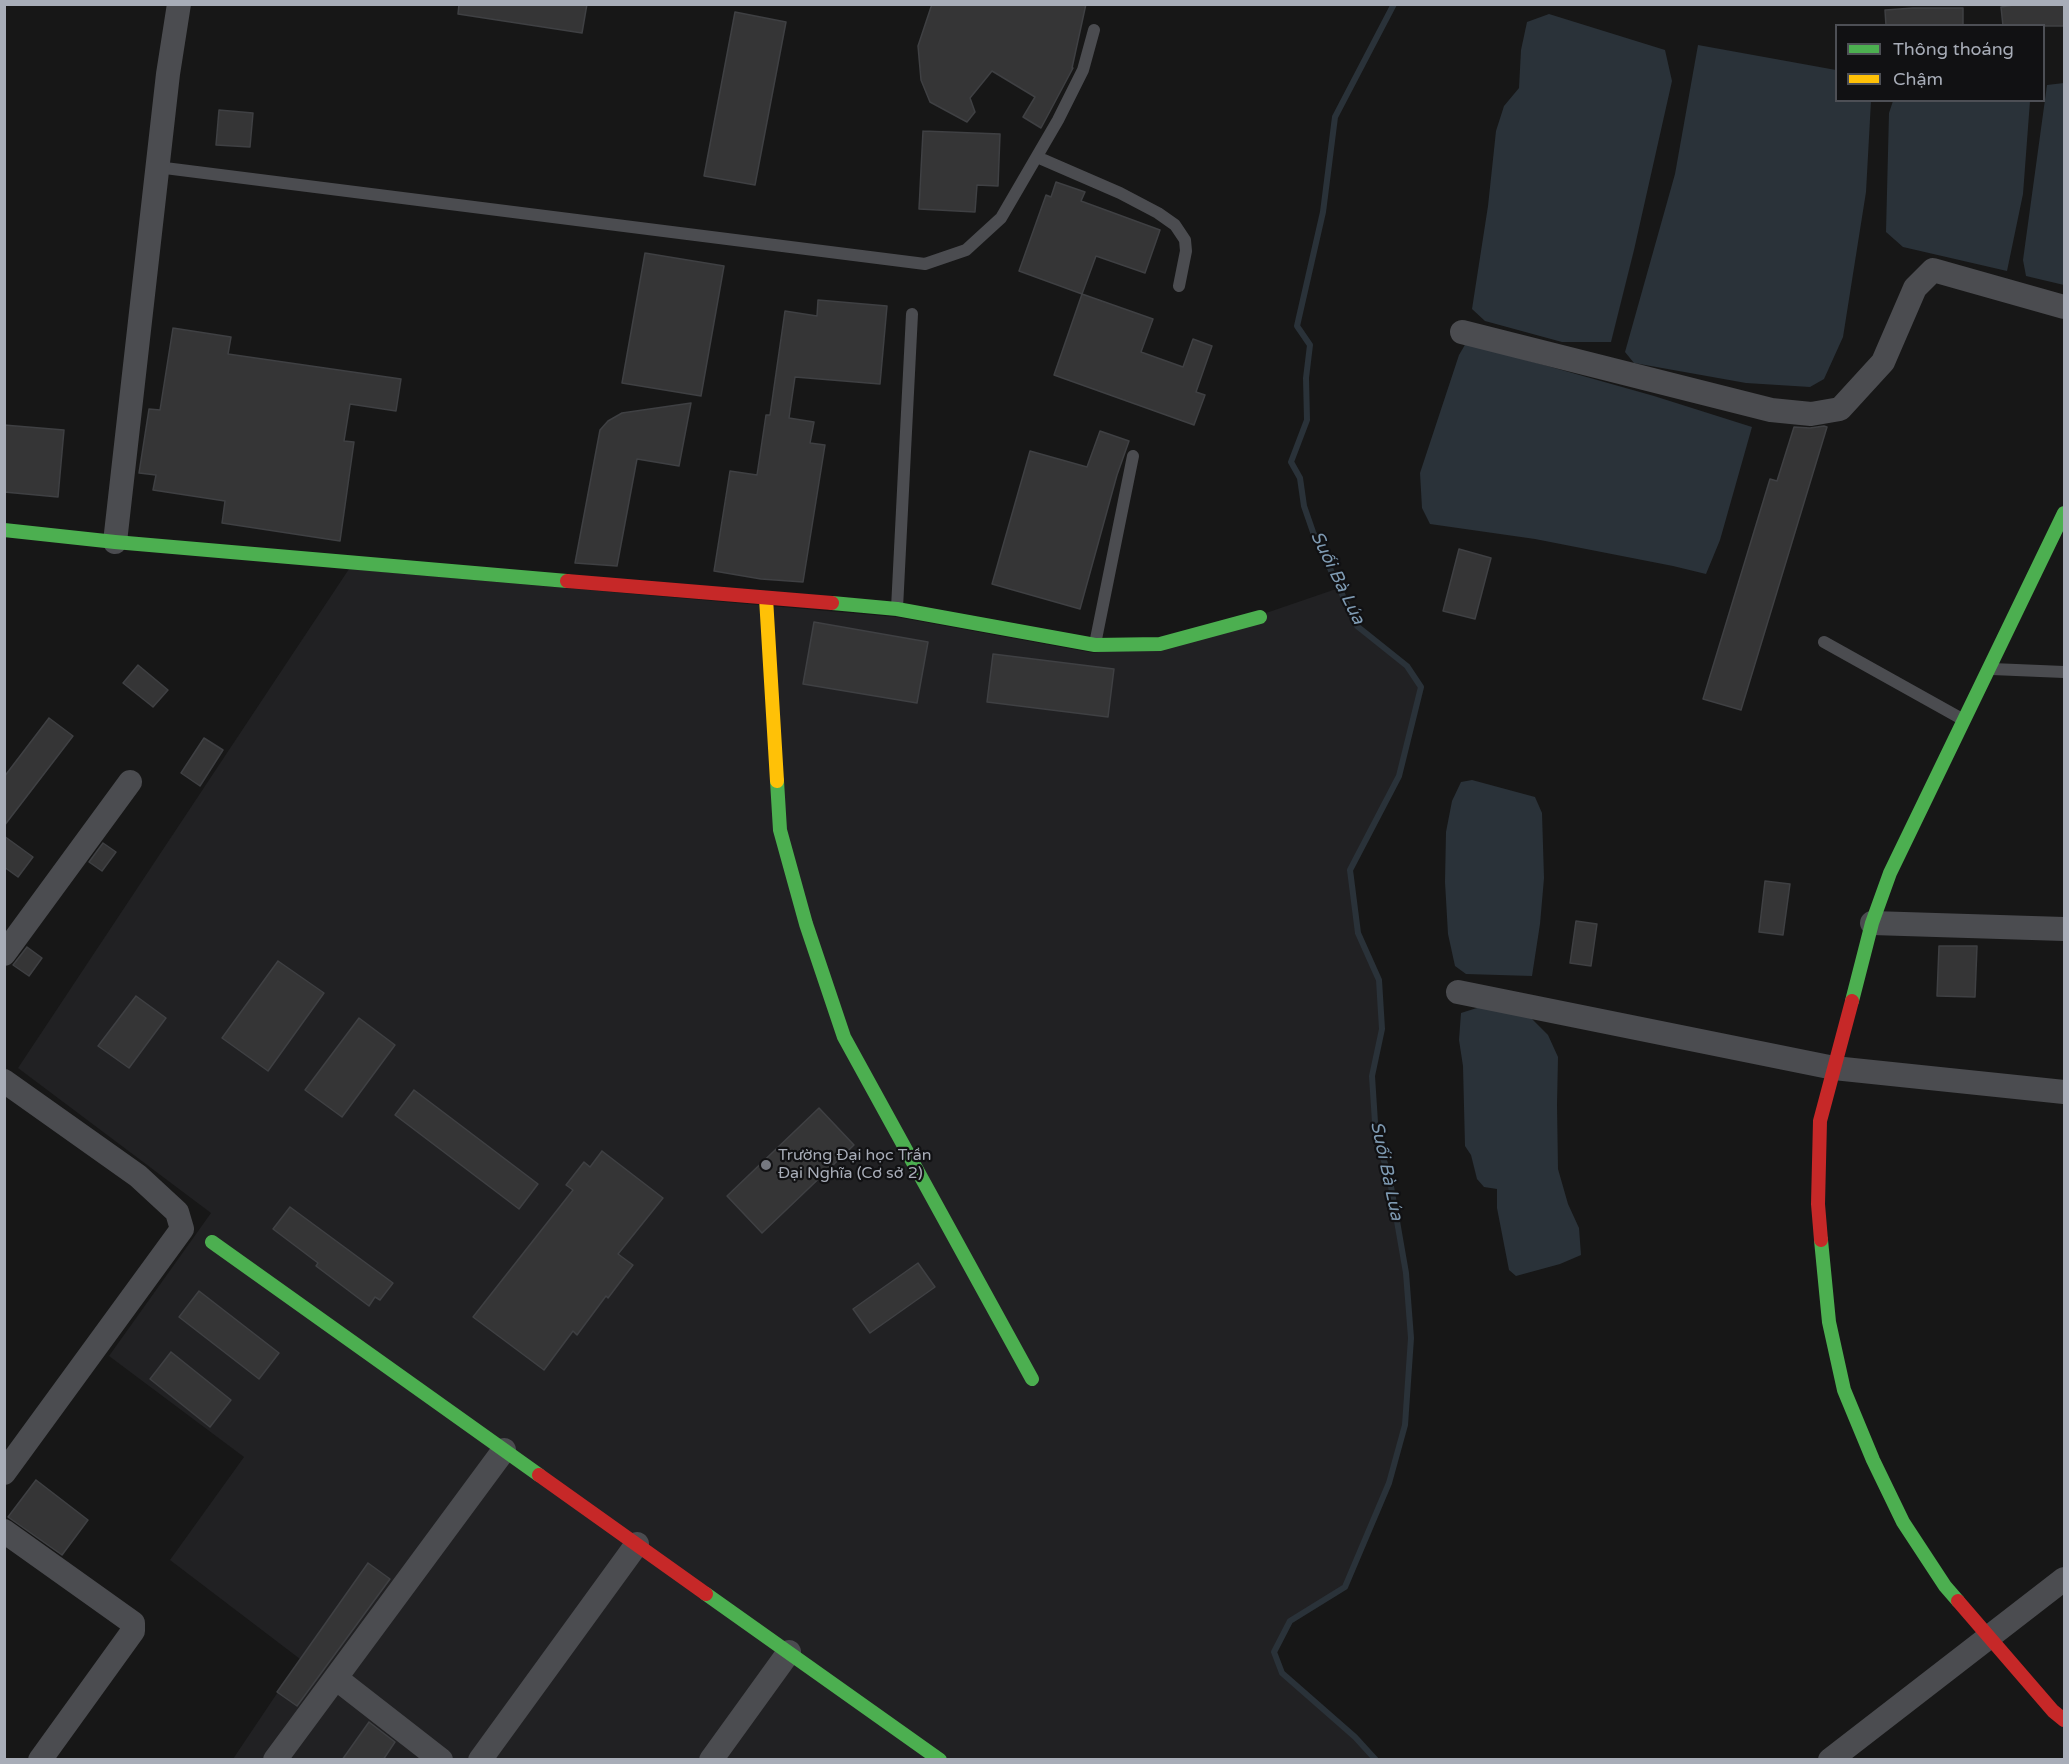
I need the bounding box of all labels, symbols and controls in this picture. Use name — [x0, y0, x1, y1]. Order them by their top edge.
legend — [1835, 24, 2045, 102]
text: Thông thoáng — [1893, 38, 2014, 60]
text: Chậm — [1893, 68, 1943, 90]
water label: Suối Bà Lúa — [1305, 528, 1369, 628]
water label: Suối Bà Lúa — [1365, 1119, 1407, 1223]
place label: Trường Đại học Trần Đại Nghĩa (Cơ sở 2) — [778, 1146, 931, 1184]
marker: Trường Đại học Trần Đại Nghĩa (Cơ sở 2) — [759, 1158, 773, 1172]

